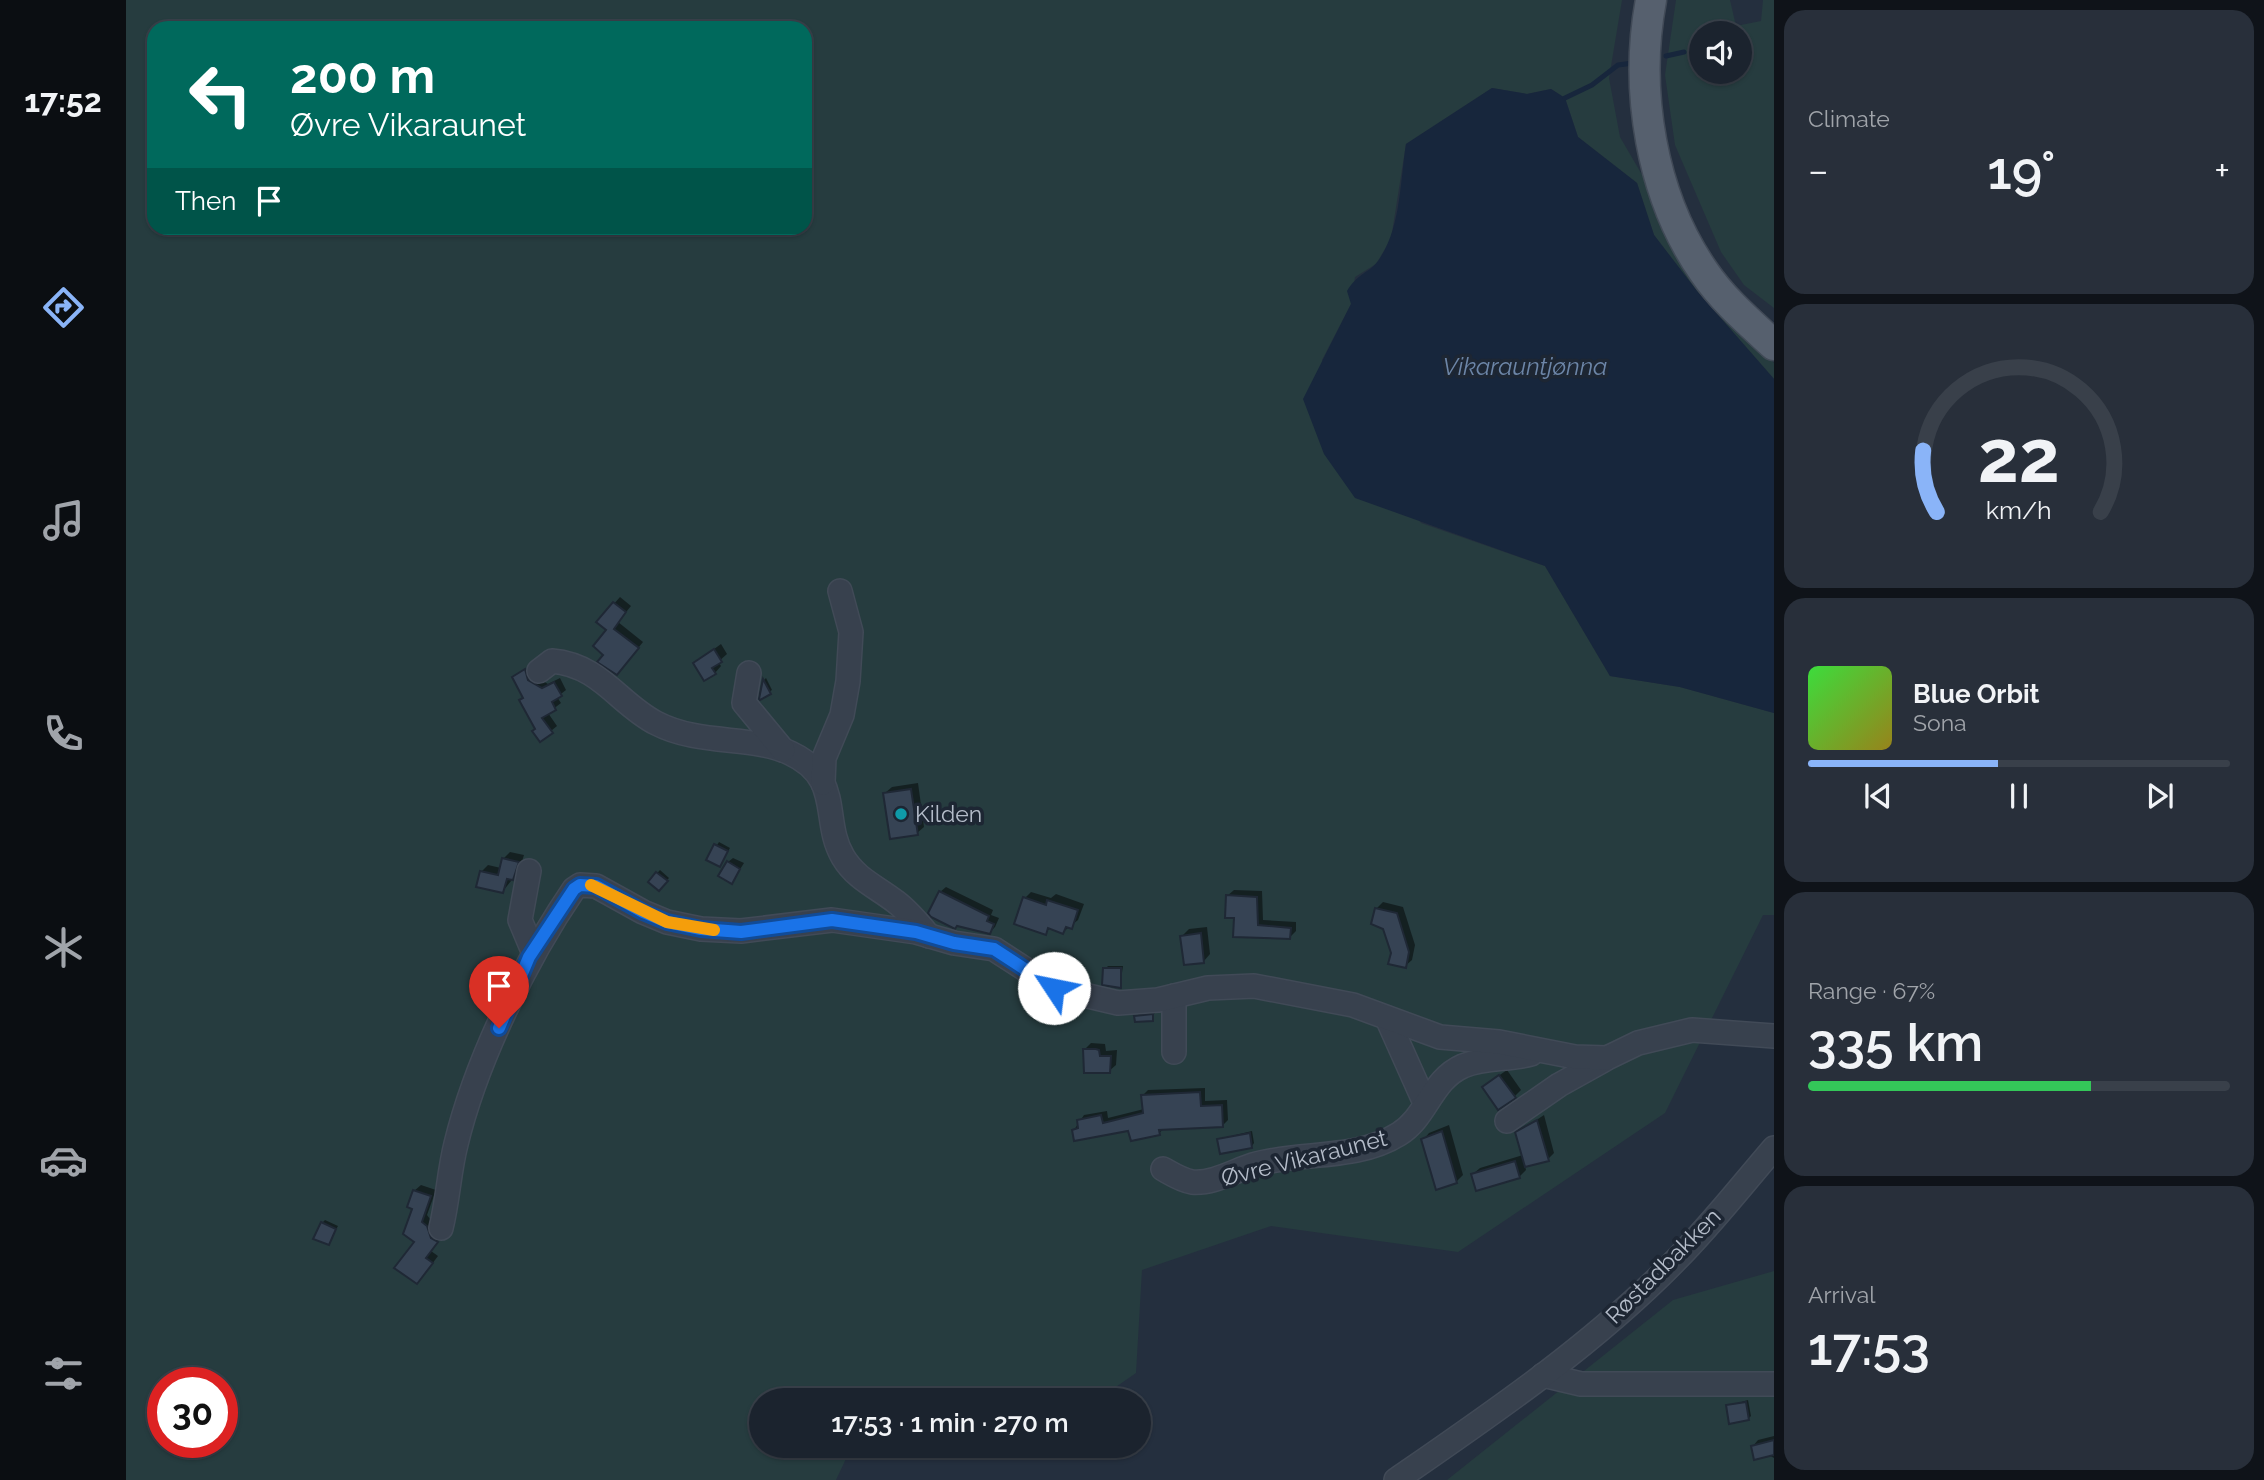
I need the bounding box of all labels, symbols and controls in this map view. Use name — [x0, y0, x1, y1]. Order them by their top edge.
map controls — [1689, 21, 1752, 84]
button: sound — [1689, 21, 1752, 84]
text: 200 m — [290, 47, 435, 104]
icon: left — [175, 49, 266, 140]
text: 17:52 — [24, 82, 102, 119]
text: Climate — [1808, 105, 1890, 132]
text: Øvre Vikaraunet — [290, 106, 526, 143]
text: 19° — [1987, 140, 2055, 201]
text: − — [1808, 148, 1828, 193]
text: + — [2214, 148, 2230, 193]
icon: arrive — [250, 182, 288, 220]
text: Then — [175, 186, 236, 216]
icon: directions — [39, 283, 88, 332]
water label: Vikarauntjønna — [1443, 352, 1607, 381]
text: 22 — [1978, 414, 2060, 499]
text: km/h — [1986, 495, 2052, 525]
icon: music — [39, 496, 88, 545]
text: Blue Orbit — [1913, 679, 2040, 709]
icon: phone — [39, 709, 88, 758]
text: Sona — [1913, 709, 1967, 736]
icon: previous — [1859, 777, 1897, 815]
icon: pause — [2000, 777, 2038, 815]
icon: next — [2141, 777, 2179, 815]
place label: Kilden — [915, 800, 982, 827]
marker: Kilden — [893, 806, 909, 822]
icon: climate — [39, 923, 88, 972]
position arrow — [1017, 951, 1091, 1025]
pin — [469, 956, 529, 1028]
icon: arrive — [480, 967, 518, 1005]
text: Range · 67% — [1808, 977, 1935, 1004]
text: 335 km — [1808, 1012, 1983, 1073]
street label: Øvre Vikaraunet — [1218, 1124, 1390, 1191]
icon: car — [39, 1136, 88, 1185]
street label: Røstadbakken — [1600, 1203, 1726, 1329]
text: Arrival — [1808, 1281, 1875, 1308]
text: 17:53 — [1808, 1316, 1930, 1377]
icon: filters — [39, 1349, 88, 1398]
speed limit sign: 30 — [147, 1367, 238, 1458]
text: 17:53 · 1 min · 270 m — [831, 1408, 1069, 1438]

